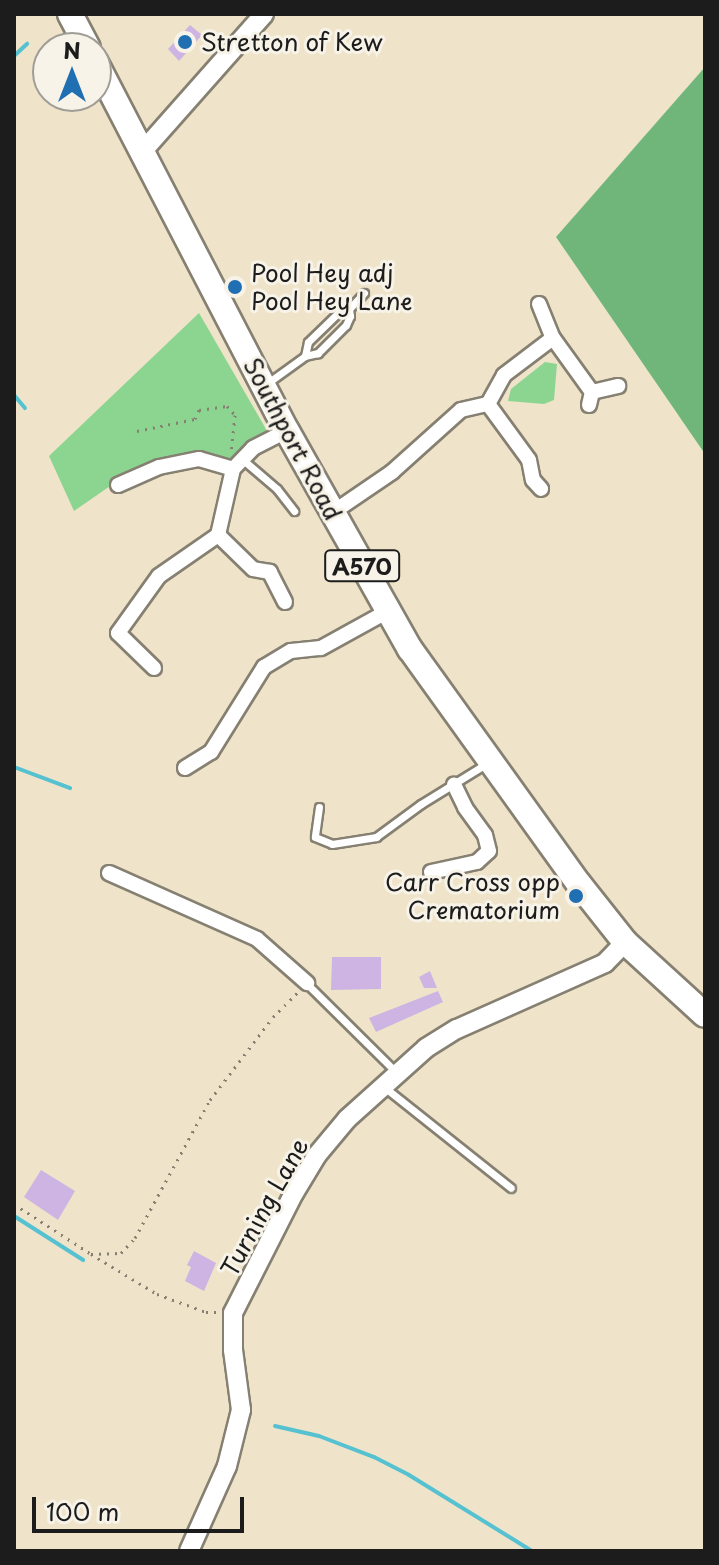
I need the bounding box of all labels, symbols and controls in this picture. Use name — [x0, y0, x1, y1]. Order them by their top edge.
place label: Stretton of Kew — [201, 28, 384, 56]
north arrow — [32, 32, 112, 112]
text: N — [63, 33, 81, 66]
marker: Stretton of Kew — [176, 33, 194, 51]
place label: Pool Hey adj Pool Hey Lane — [251, 259, 415, 315]
marker: Pool Hey adj Pool Hey Lane — [226, 278, 244, 296]
street label: Southport Road — [238, 353, 348, 525]
road number: A570 — [324, 548, 400, 584]
place label: Carr Cross opp Crematorium — [384, 868, 560, 924]
marker: Carr Cross opp Crematorium — [567, 887, 585, 905]
street label: Turning Lane — [214, 1133, 314, 1281]
scale bar — [36, 1481, 248, 1531]
text: 100 m — [46, 1493, 119, 1529]

